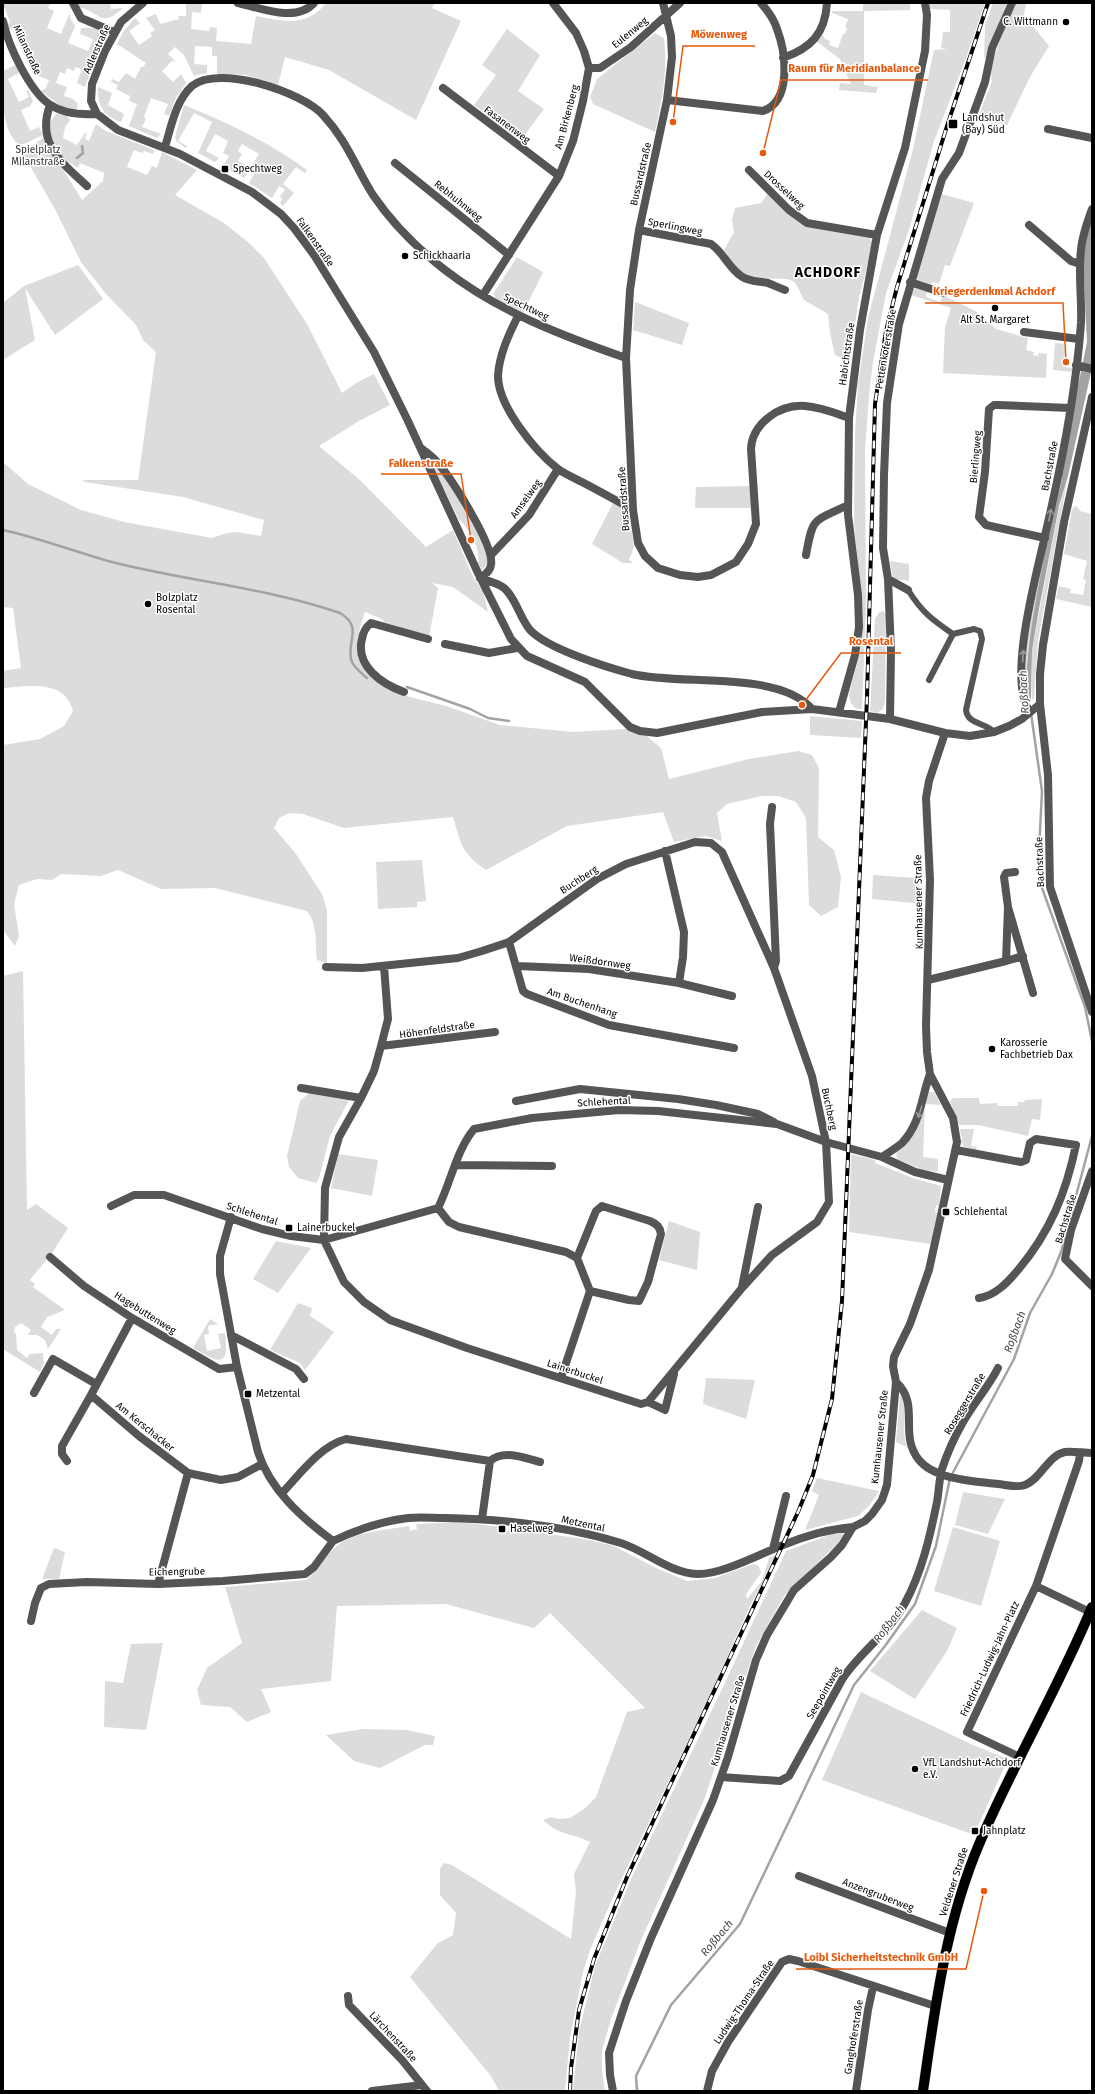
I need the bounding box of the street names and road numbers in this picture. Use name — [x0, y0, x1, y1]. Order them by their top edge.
street label: Eulenweg — [610, 14, 651, 51]
street label: Milanstraße — [10, 23, 44, 77]
street label: Adlerstraße — [81, 23, 113, 75]
street label: Am Birkenberg — [553, 83, 582, 151]
street label: Fasanenweg — [482, 104, 533, 147]
street label: Bussardstraße — [628, 141, 654, 207]
street label: Drosselweg — [761, 168, 807, 212]
street label: Rebhuhnweg — [431, 178, 485, 225]
street label: Falkenstraße — [294, 215, 336, 269]
street label: Sperlingweg — [647, 216, 704, 238]
street label: Spechtweg — [501, 291, 551, 323]
street label: Pettenkoferstraße — [873, 308, 899, 390]
street label: Habichtstraße — [837, 322, 857, 386]
street label: Bierlingweg — [968, 429, 984, 484]
street label: Bachstraße — [1039, 440, 1061, 492]
street label: Bussardstraße — [616, 466, 632, 532]
street label: Amselweg — [508, 477, 545, 521]
street label: Bachstraße — [1033, 836, 1047, 888]
street label: Kumhausener Straße — [912, 855, 926, 949]
street label: Buchberg — [558, 863, 601, 897]
street label: Weißdornweg — [569, 952, 632, 972]
street label: Am Buchenhang — [545, 985, 619, 1021]
street label: Höhenfeldstraße — [399, 1019, 475, 1041]
street label: Buchberg — [819, 1087, 839, 1132]
street label: Schlehental — [577, 1095, 631, 1109]
street label: Bachstraße — [1053, 1193, 1079, 1245]
street label: Schlehental — [225, 1200, 279, 1228]
street label: Hagebuttenweg — [112, 1289, 179, 1337]
street label: Lainerbuckel — [545, 1357, 605, 1387]
street label: Roseggerstraße — [942, 1371, 988, 1437]
street label: Kumhausener Straße — [869, 1389, 891, 1485]
street label: Am Kerschacker — [113, 1400, 177, 1454]
street label: Metzental — [560, 1514, 606, 1534]
street label: Eichengrube — [149, 1566, 205, 1578]
street label: Friedrich-Ludwig-Jahn-Platz — [958, 1599, 1022, 1719]
street label: Seepointweg — [804, 1664, 844, 1721]
street label: Kumhausener Straße — [708, 1674, 748, 1768]
street label: Veldener Straße — [937, 1846, 971, 1918]
street label: Anzengruberweg — [841, 1876, 916, 1914]
street label: Ludwig-Thoma-Straße — [711, 1958, 777, 2046]
street label: Ganghoferstraße — [842, 1999, 866, 2075]
street label: Lärchenstraße — [367, 2009, 419, 2065]

